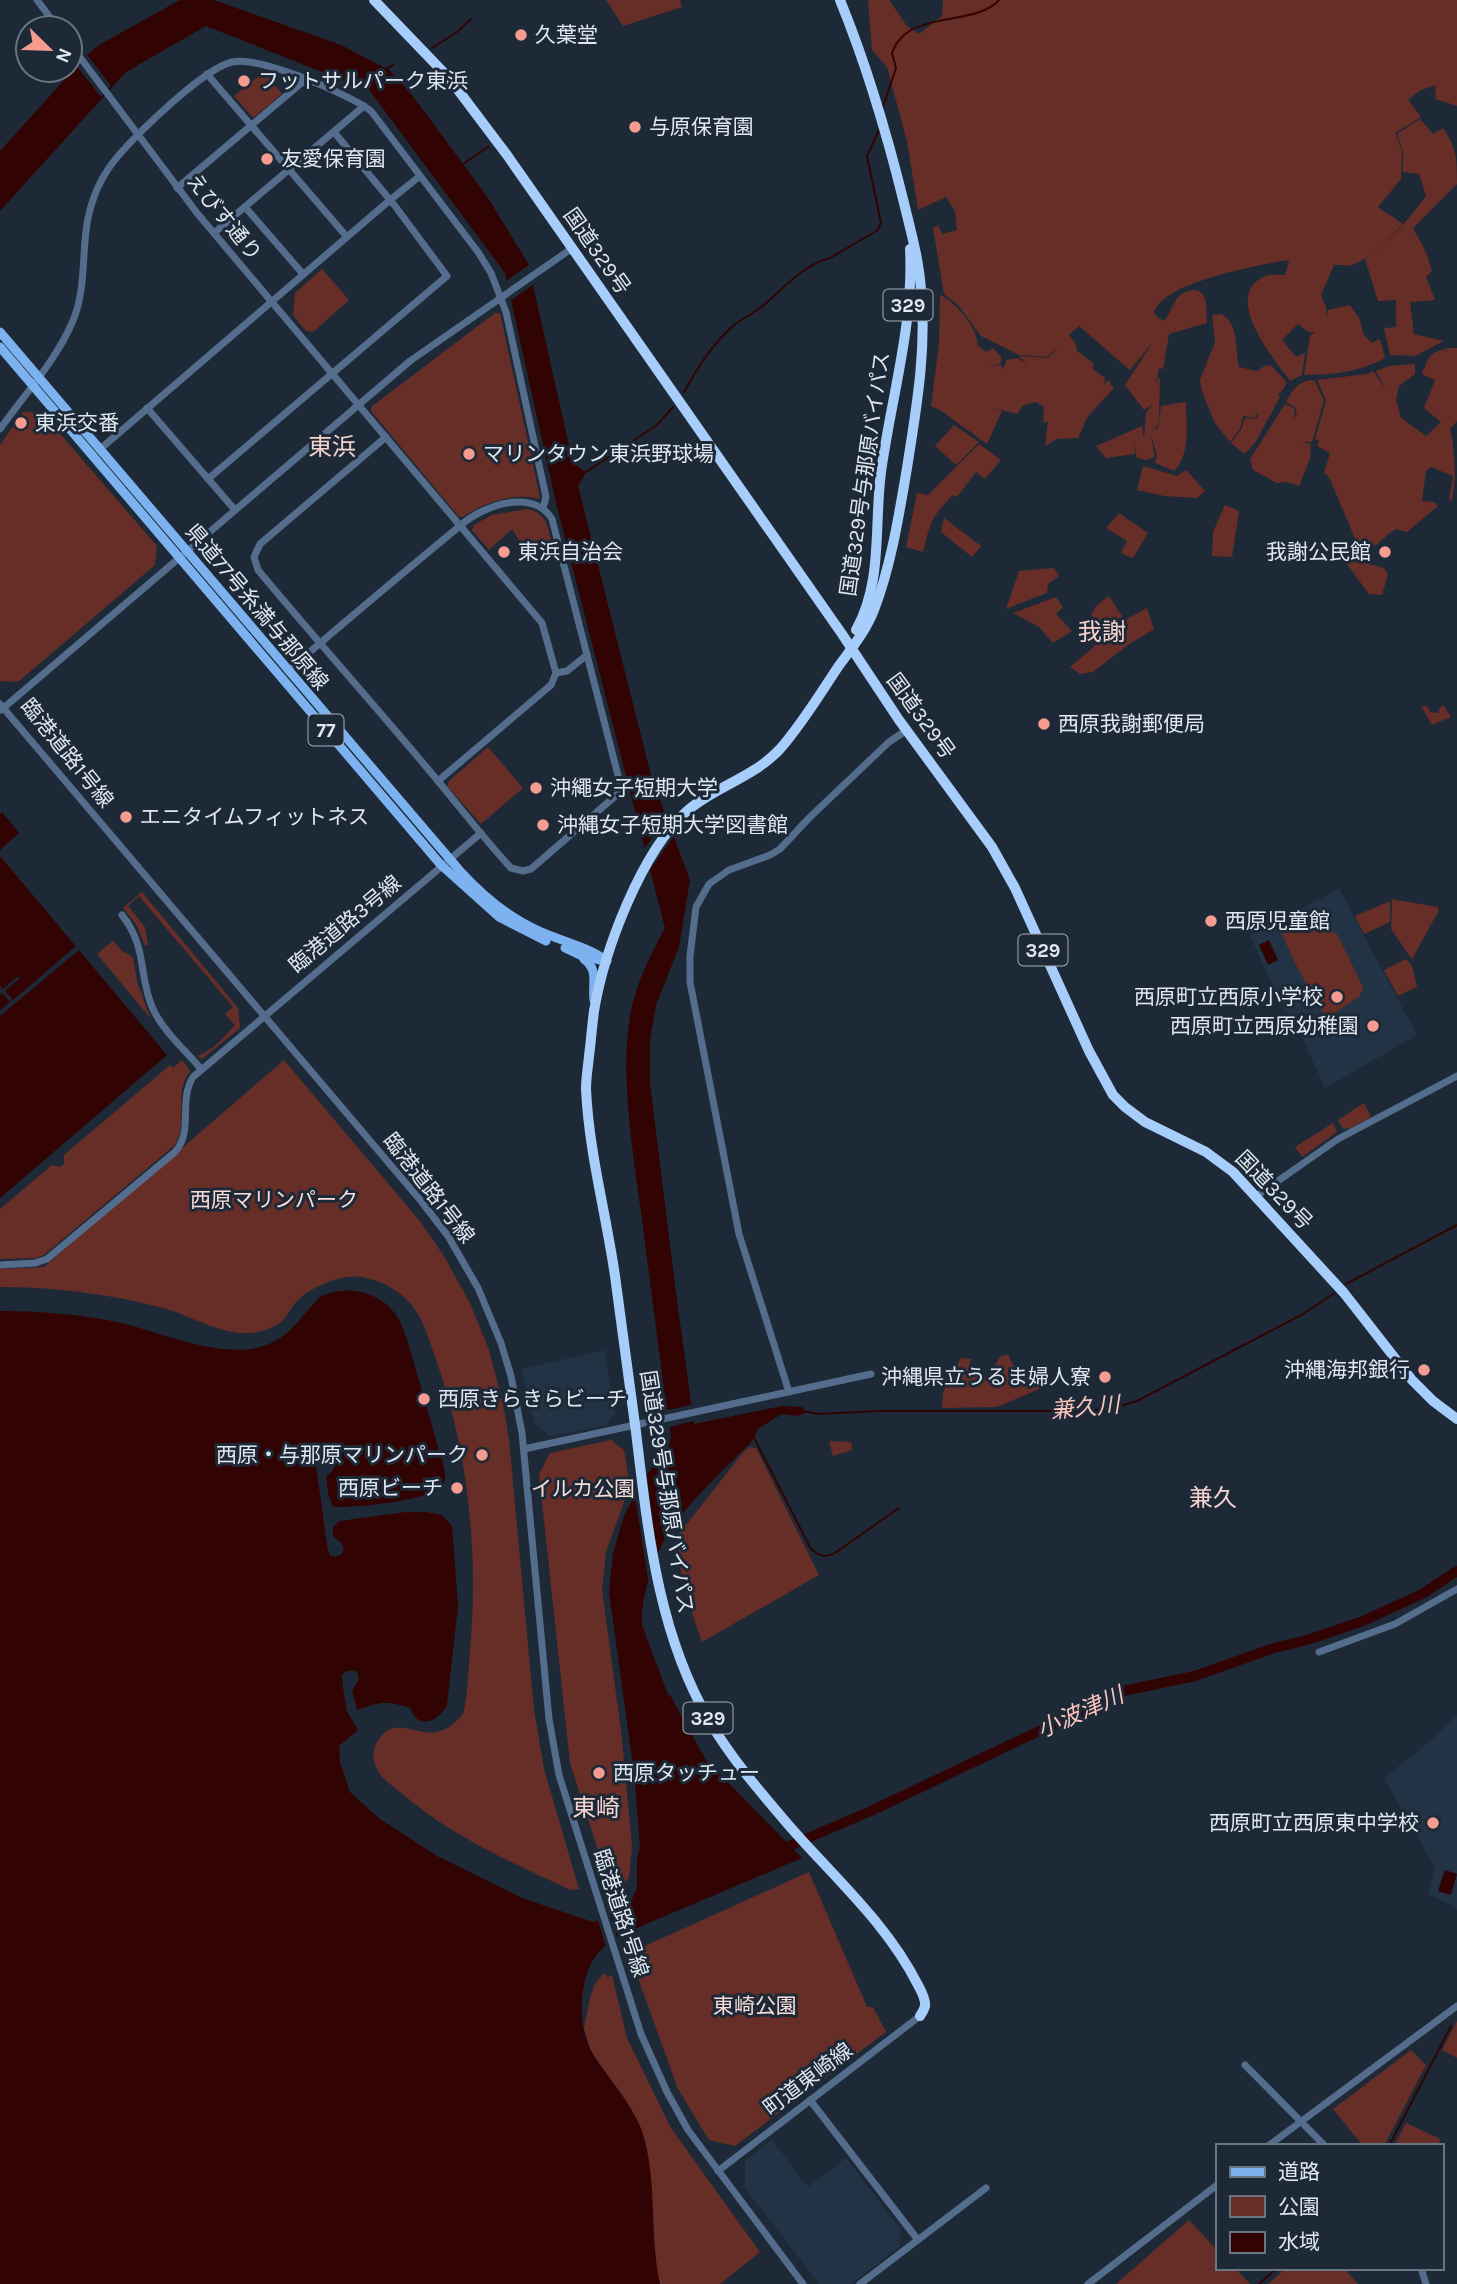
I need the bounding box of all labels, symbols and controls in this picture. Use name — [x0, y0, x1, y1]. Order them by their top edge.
north arrow — [14, 14, 84, 84]
place label: 久葉堂 — [535, 23, 598, 47]
marker: 久葉堂 — [513, 27, 529, 43]
text: N — [51, 45, 77, 66]
place label: フットサルパーク東浜 — [258, 69, 468, 93]
marker: フットサルパーク東浜 — [236, 73, 252, 89]
place label: 与原保育園 — [649, 115, 754, 139]
marker: 与原保育園 — [627, 119, 643, 135]
place label: 友愛保育園 — [281, 147, 386, 171]
marker: 友愛保育園 — [259, 151, 275, 167]
street label: えびす通り — [182, 169, 266, 265]
street label: 国道329号 — [559, 203, 635, 299]
road number: 329 — [884, 290, 932, 320]
street label: 国道329号与那原バイパス — [836, 350, 894, 598]
place label: 東浜交番 — [35, 411, 119, 435]
marker: 東浜交番 — [13, 415, 29, 431]
district label: 東浜 — [308, 433, 356, 461]
place label: マリンタウン東浜野球場 — [483, 442, 714, 466]
marker: マリンタウン東浜野球場 — [461, 446, 477, 462]
street label: 県道77号糸満与那原線 — [181, 519, 333, 695]
place label: 東浜自治会 — [518, 540, 623, 564]
place label: 我謝公民館 — [1266, 540, 1371, 564]
marker: 東浜自治会 — [496, 544, 512, 560]
marker: 我謝公民館 — [1377, 544, 1393, 560]
district label: 我謝 — [1078, 618, 1126, 646]
street label: 国道329号 — [882, 669, 960, 763]
street label: 臨港道路1号線 — [16, 694, 118, 812]
place label: 西原我謝郵便局 — [1058, 712, 1205, 736]
road number: 77 — [308, 715, 344, 746]
marker: 西原我謝郵便局 — [1036, 716, 1052, 732]
place label: 沖繩女子短期大学 — [550, 776, 718, 800]
marker: 沖繩女子短期大学 — [528, 780, 544, 796]
place label: エニタイムフィットネス — [140, 805, 369, 829]
marker: エニタイムフィットネス — [118, 809, 134, 825]
place label: 沖縄女子短期大学図書館 — [557, 813, 788, 837]
marker: 沖縄女子短期大学図書館 — [535, 817, 551, 833]
street label: 臨港道路3号線 — [284, 870, 406, 978]
place label: 西原児童館 — [1225, 909, 1330, 933]
marker: 西原児童館 — [1203, 913, 1219, 929]
road number: 329 — [1018, 934, 1068, 966]
place label: 西原町立西原小学校 — [1134, 985, 1323, 1009]
marker: 西原町立西原小学校 — [1329, 989, 1345, 1005]
place label: 西原町立西原幼稚園 — [1170, 1014, 1359, 1038]
marker: 西原町立西原幼稚園 — [1365, 1018, 1381, 1034]
street label: 臨港道路1号線 — [379, 1128, 479, 1248]
street label: 国道329号 — [1231, 1146, 1317, 1234]
park label: 西原マリンパーク — [190, 1188, 358, 1212]
place label: 沖縄海邦銀行 — [1284, 1358, 1410, 1382]
marker: 沖縄海邦銀行 — [1416, 1362, 1432, 1378]
place label: 沖縄県立うるま婦人寮 — [881, 1365, 1091, 1389]
street label: 国道329号与那原バイパス — [636, 1368, 698, 1616]
marker: 沖縄県立うるま婦人寮 — [1097, 1369, 1113, 1385]
place label: 西原きらきらビーチ — [438, 1387, 627, 1411]
marker: 西原きらきらビーチ — [416, 1391, 432, 1407]
water label: 兼久川 — [1049, 1391, 1124, 1424]
place label: 西原・与那原マリンパーク — [216, 1443, 468, 1467]
marker: 西原・与那原マリンパーク — [474, 1447, 490, 1463]
place label: 西原ビーチ — [338, 1476, 443, 1500]
park label: イルカ公園 — [531, 1477, 635, 1501]
marker: 西原ビーチ — [449, 1480, 465, 1496]
district label: 兼久 — [1189, 1484, 1237, 1512]
water label: 小波津川 — [1033, 1680, 1130, 1743]
road number: 329 — [684, 1702, 732, 1734]
place label: 西原タッチュー — [613, 1761, 760, 1785]
marker: 西原タッチュー — [591, 1765, 607, 1781]
district label: 東崎 — [572, 1794, 620, 1822]
place label: 西原町立西原東中学校 — [1209, 1811, 1419, 1835]
marker: 西原町立西原東中学校 — [1425, 1815, 1441, 1831]
street label: 臨港道路1号線 — [589, 1846, 653, 1980]
park label: 東崎公園 — [713, 1994, 797, 2018]
street label: 町道東崎線 — [759, 2038, 857, 2120]
legend — [1216, 2144, 1443, 2270]
text: 道路 — [1278, 2160, 1320, 2184]
text: 公園 — [1278, 2195, 1320, 2219]
text: 水域 — [1278, 2230, 1320, 2254]

